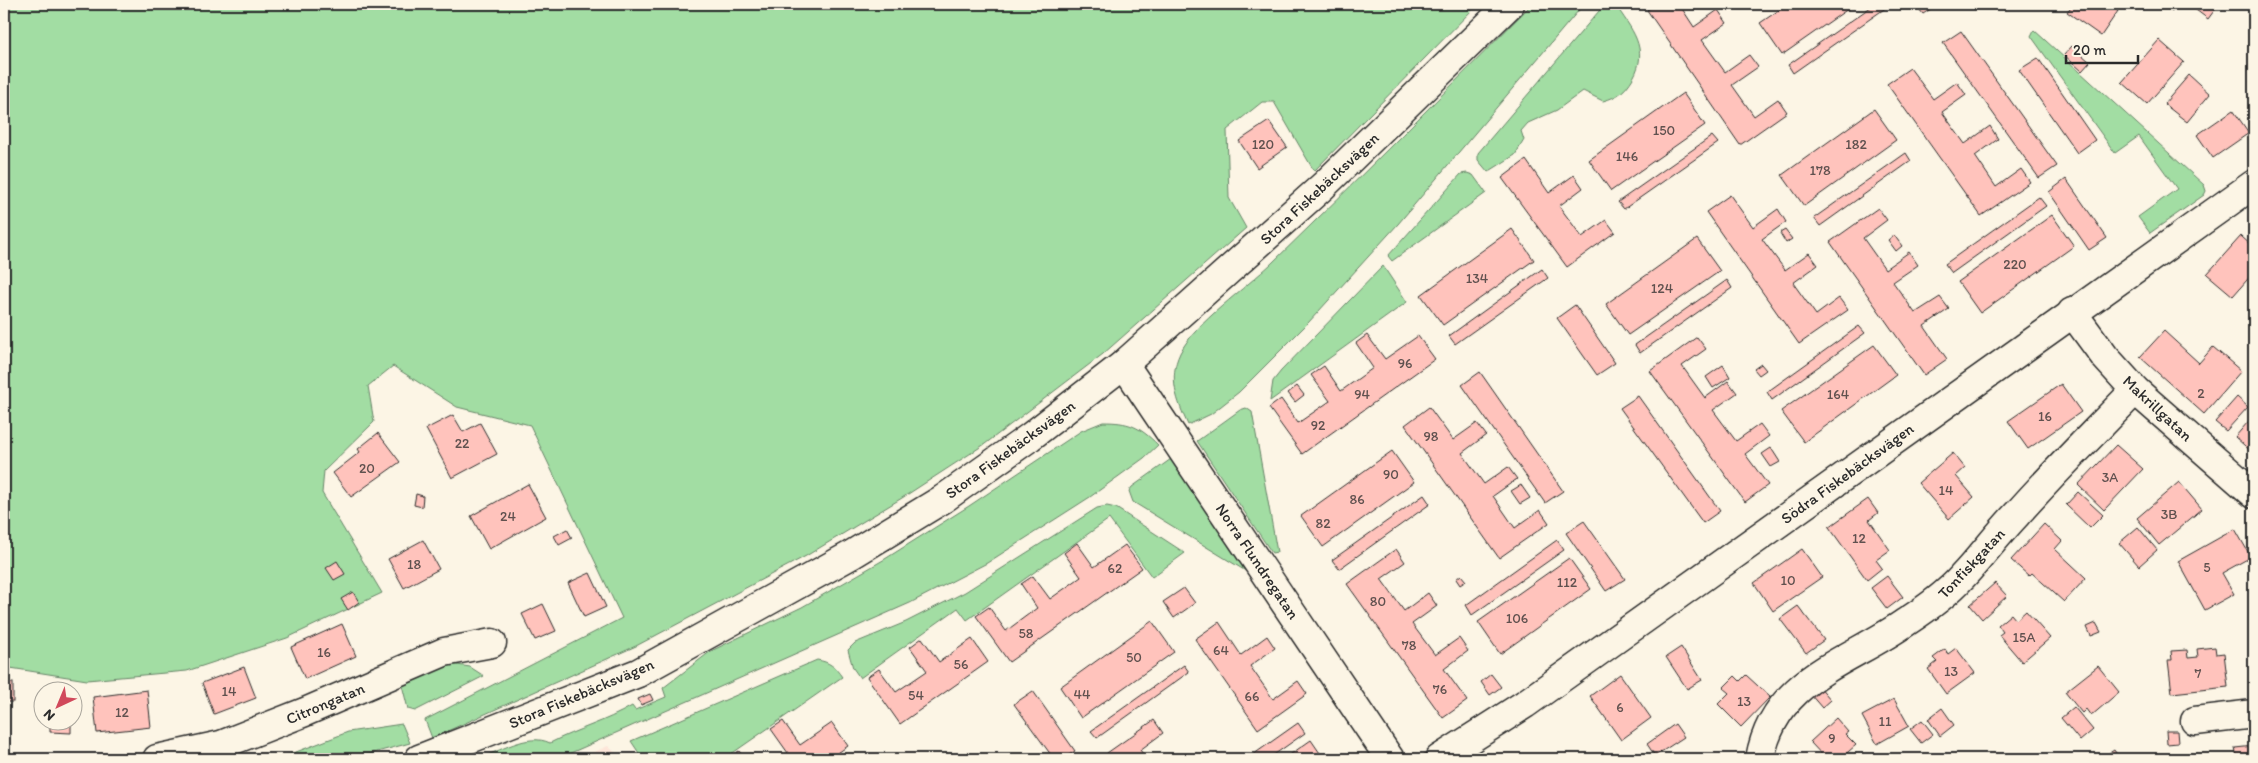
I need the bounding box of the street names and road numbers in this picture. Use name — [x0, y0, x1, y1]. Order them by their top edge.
street label: Stora Fiskebäcksvägen — [1256, 128, 1383, 248]
street label: Makrillgatan — [2119, 371, 2196, 445]
street label: Stora Fiskebäcksvägen — [942, 396, 1079, 503]
street label: Södra Fiskebäcksvägen — [1777, 419, 1918, 528]
street label: Norra Flundregatan — [1212, 500, 1303, 623]
street label: Tonfiskgatan — [1934, 524, 2009, 603]
street label: Stora Fiskebäcksvägen — [506, 654, 657, 733]
street label: Citrongatan — [283, 678, 367, 729]

